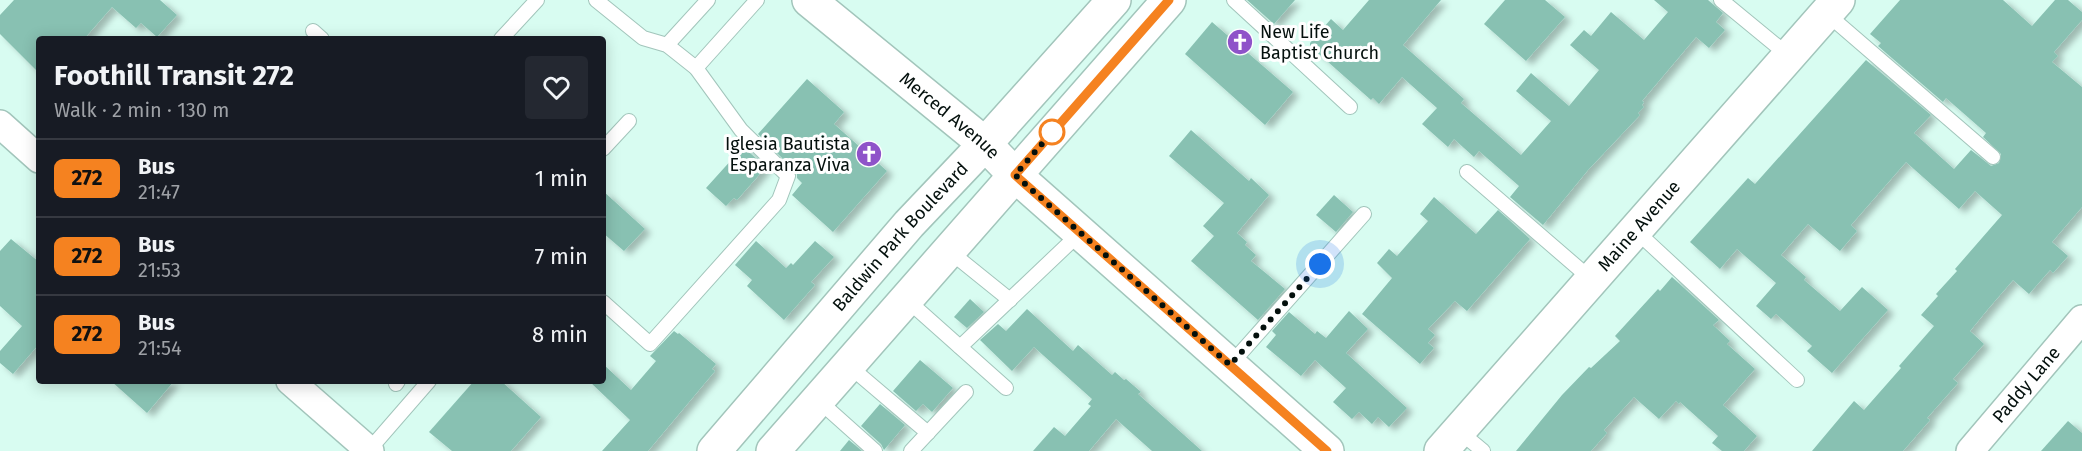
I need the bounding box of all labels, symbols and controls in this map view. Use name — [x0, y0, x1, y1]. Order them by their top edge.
place label: New Life Baptist Church — [1260, 21, 1379, 64]
church icon: New Life Baptist Church — [1225, 27, 1255, 57]
button: heart — [525, 56, 588, 119]
text: Foothill Transit 272 — [54, 59, 294, 92]
street label: Merced Avenue — [895, 68, 1004, 163]
text: Walk · 2 min · 130 m — [54, 98, 229, 122]
unlabelled marker — [1039, 119, 1065, 145]
place label: Iglesia Bautista Esparanza Viva — [725, 133, 850, 176]
church icon: Iglesia Bautista Esparanza Viva — [854, 139, 884, 169]
text: Bus — [138, 153, 175, 180]
street label: Baldwin Park Boulevard — [828, 158, 973, 316]
text: 272 — [71, 165, 103, 191]
text: 1 min — [535, 165, 588, 192]
street label: Maine Avenue — [1593, 176, 1685, 276]
text: 21:47 — [138, 180, 180, 204]
text: Bus — [138, 231, 175, 258]
text: 272 — [71, 243, 103, 269]
text: 7 min — [534, 243, 588, 270]
your location — [1305, 249, 1335, 279]
text: 21:53 — [138, 258, 181, 282]
text: Bus — [138, 309, 175, 336]
text: 272 — [71, 321, 103, 347]
text: 8 min — [532, 321, 588, 348]
text: 21:54 — [138, 336, 182, 360]
street label: Paddy Lane — [1988, 342, 2065, 427]

